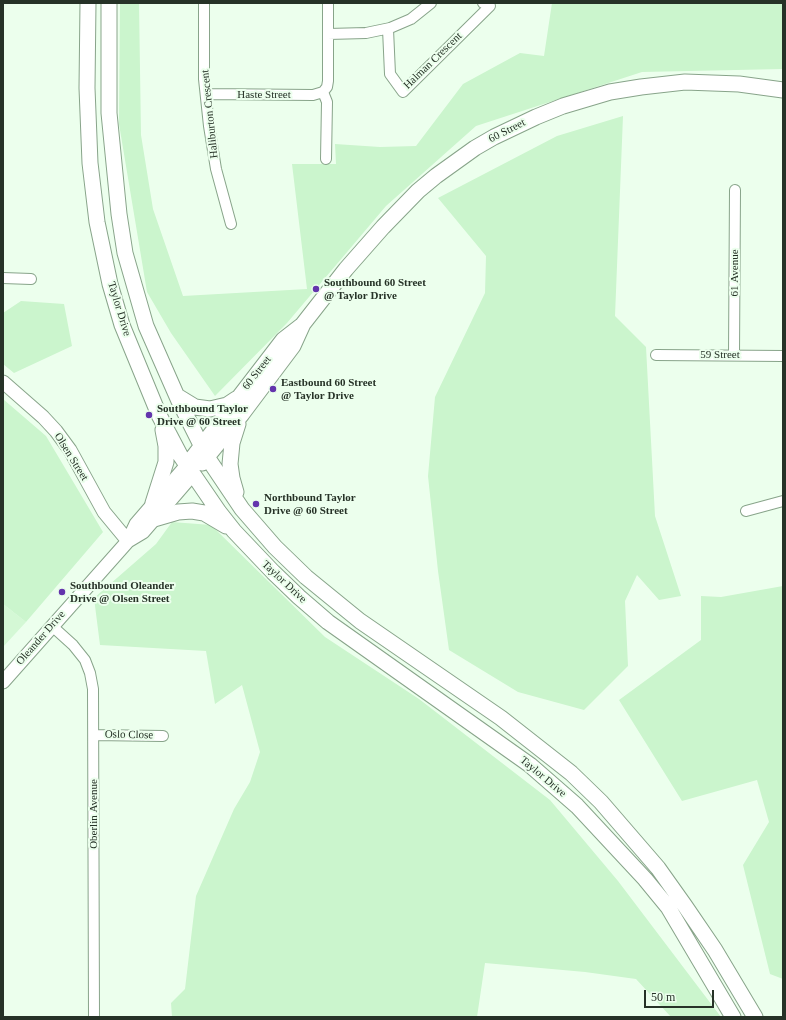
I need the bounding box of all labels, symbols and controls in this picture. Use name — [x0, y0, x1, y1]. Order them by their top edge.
street label: Halman Crescent — [401, 30, 465, 92]
street label: Haliburton Crescent — [199, 69, 221, 159]
street label: Haste Street — [237, 88, 291, 102]
street label: 60 Street — [486, 116, 528, 146]
street label: 61 Avenue — [728, 249, 742, 297]
place label: Southbound 60 Street @ Taylor Drive — [324, 276, 426, 302]
street label: Taylor Drive — [104, 280, 134, 338]
marker: Southbound 60 Street @ Taylor Drive — [311, 284, 321, 294]
street label: 59 Street — [700, 348, 740, 362]
street label: 60 Street — [240, 353, 274, 393]
place label: Eastbound 60 Street @ Taylor Drive — [281, 376, 376, 402]
marker: Eastbound 60 Street @ Taylor Drive — [268, 384, 278, 394]
place label: Southbound Taylor Drive @ 60 Street — [157, 402, 248, 428]
marker: Southbound Taylor Drive @ 60 Street — [144, 410, 154, 420]
street label: Olsen Street — [51, 431, 91, 483]
place label: Northbound Taylor Drive @ 60 Street — [264, 491, 356, 517]
marker: Northbound Taylor Drive @ 60 Street — [251, 499, 261, 509]
street label: Taylor Drive — [259, 558, 309, 606]
place label: Southbound Oleander Drive @ Olsen Street — [70, 579, 174, 605]
marker: Southbound Oleander Drive @ Olsen Street — [57, 587, 67, 597]
street label: Oleander Drive — [14, 608, 68, 668]
street label: Oslo Close — [105, 728, 153, 742]
street label: Taylor Drive — [517, 754, 569, 800]
street label: Oberlin Avenue — [87, 779, 101, 849]
scale bar — [646, 982, 716, 1008]
text: 50 m — [651, 990, 675, 1004]

